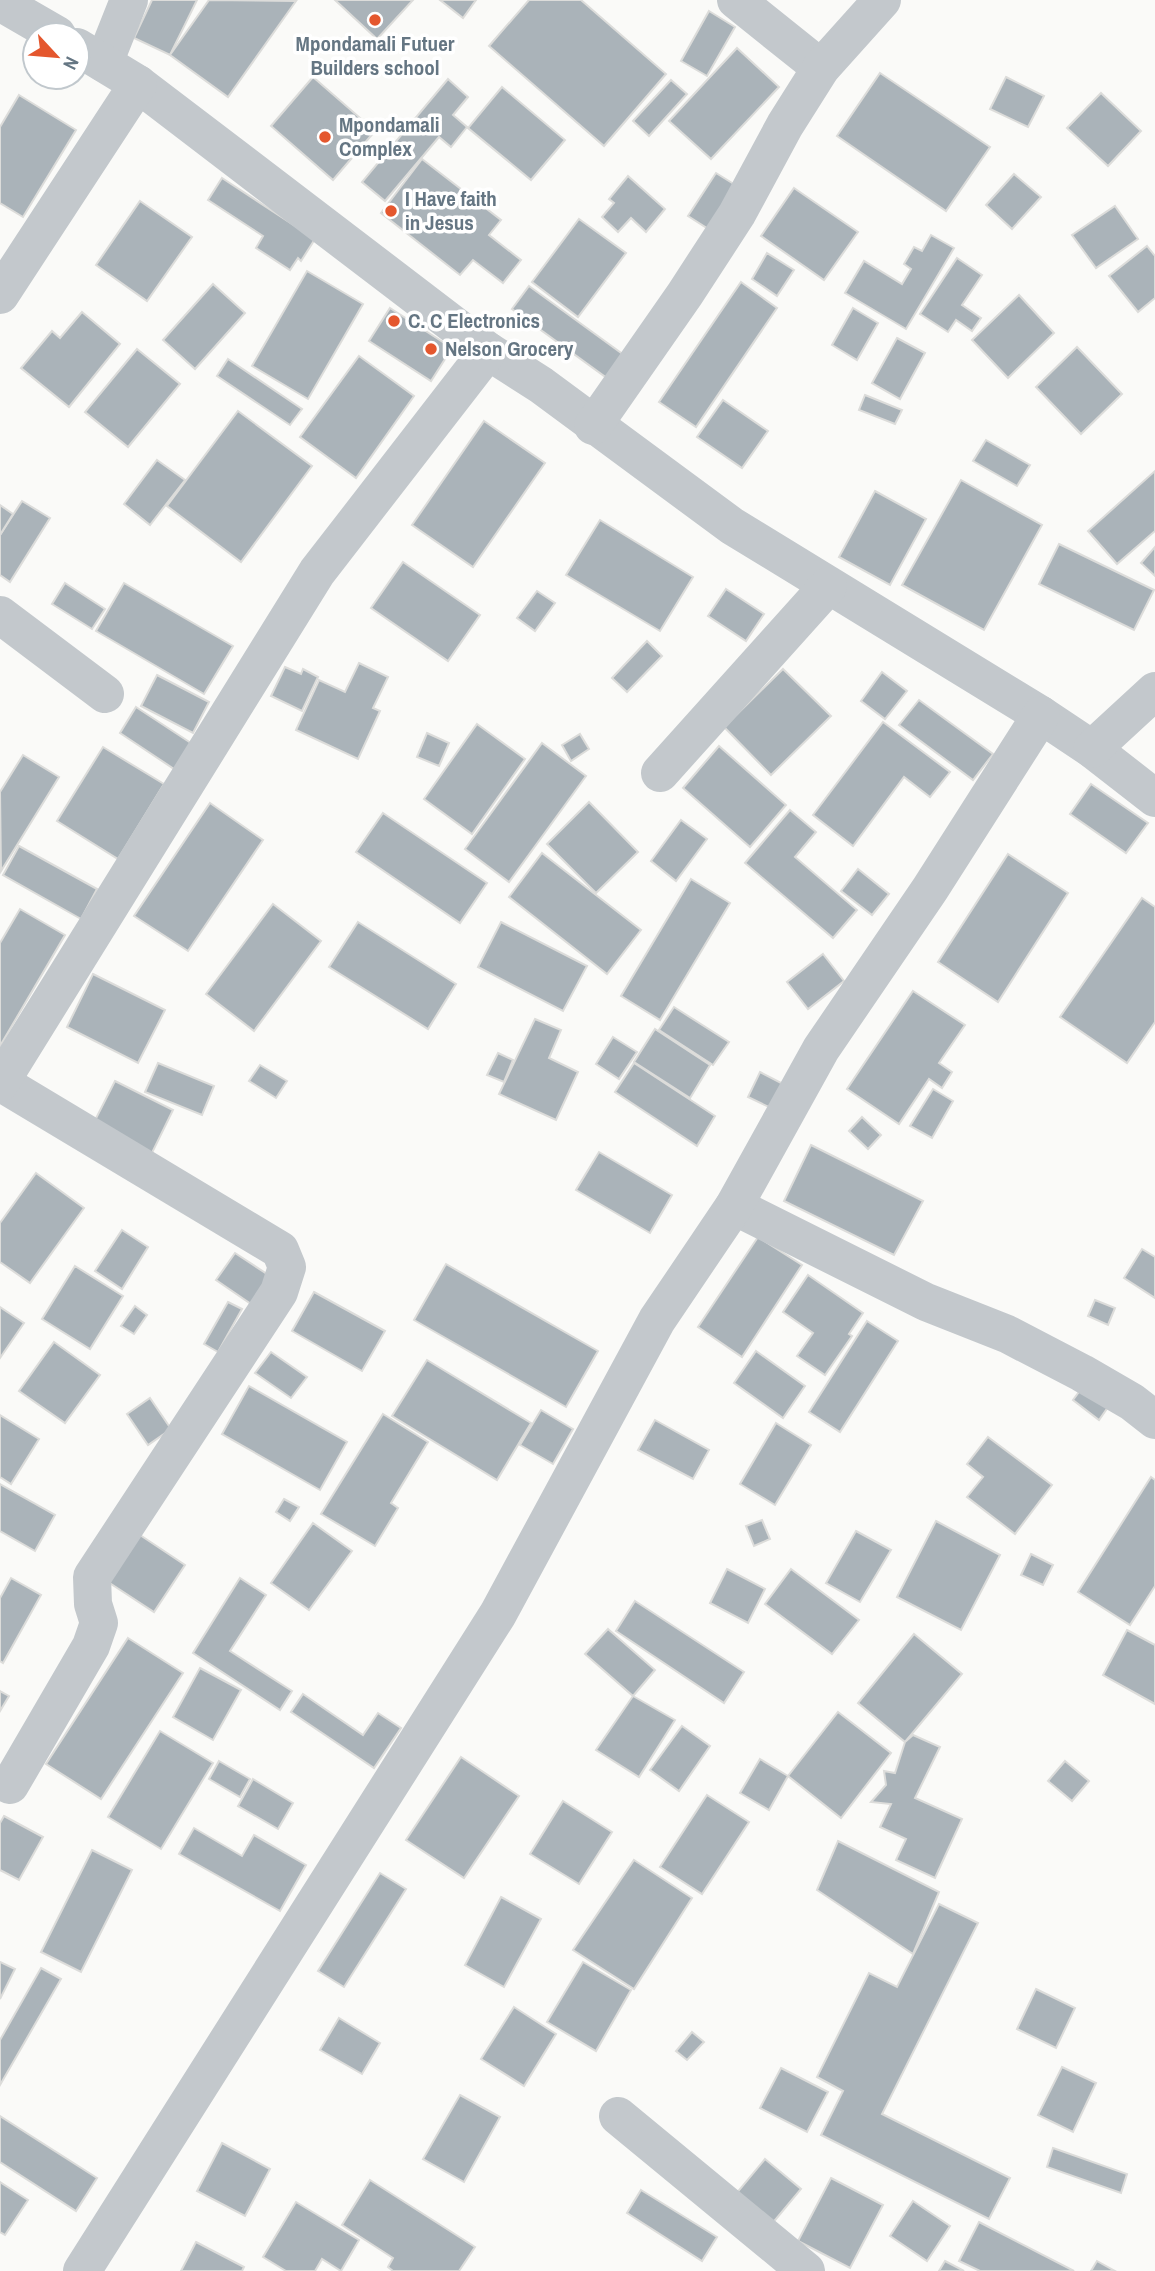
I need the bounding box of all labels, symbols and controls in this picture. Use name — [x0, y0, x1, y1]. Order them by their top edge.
marker: Mpondamali Futuer Builders school — [367, 12, 383, 28]
north arrow — [21, 21, 91, 91]
place label: Mpondamali Futuer Builders school — [296, 29, 455, 82]
text: N — [57, 53, 85, 74]
place label: Mpondamali Complex — [339, 110, 439, 163]
marker: Mpondamali Complex — [317, 129, 333, 145]
place label: I Have faith in Jesus — [405, 184, 497, 237]
marker: I Have faith in Jesus — [383, 203, 399, 219]
place label: C. C Electronics — [408, 306, 540, 335]
marker: C. C Electronics — [386, 313, 402, 329]
place label: Nelson Grocery — [445, 334, 574, 363]
marker: Nelson Grocery — [423, 341, 439, 357]

